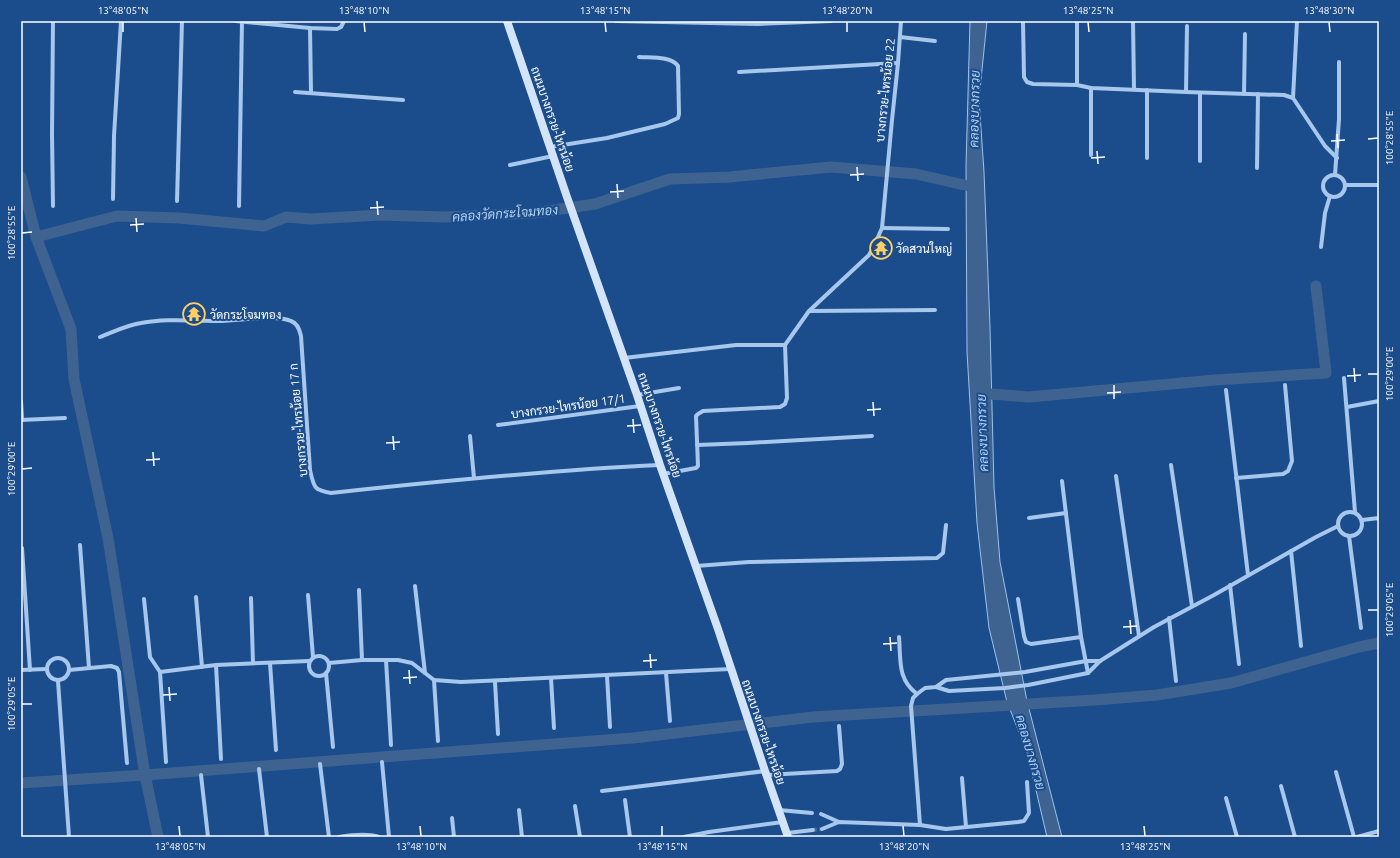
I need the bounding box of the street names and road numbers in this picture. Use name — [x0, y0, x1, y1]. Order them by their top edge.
street label: บางกรวย-ไทรน้อย 22 — [872, 37, 897, 143]
street label: ถนนบางกรวย-ไทรน้อย — [529, 64, 578, 173]
street label: บางกรวย-ไทรน้อย 17 ก — [286, 363, 309, 477]
street label: ถนนบางกรวย-ไทรน้อย — [636, 370, 685, 479]
street label: บางกรวย-ไทรน้อย 17/1 — [510, 391, 626, 420]
street label: ถนนบางกรวย-ไทรน้อย — [740, 677, 789, 786]

